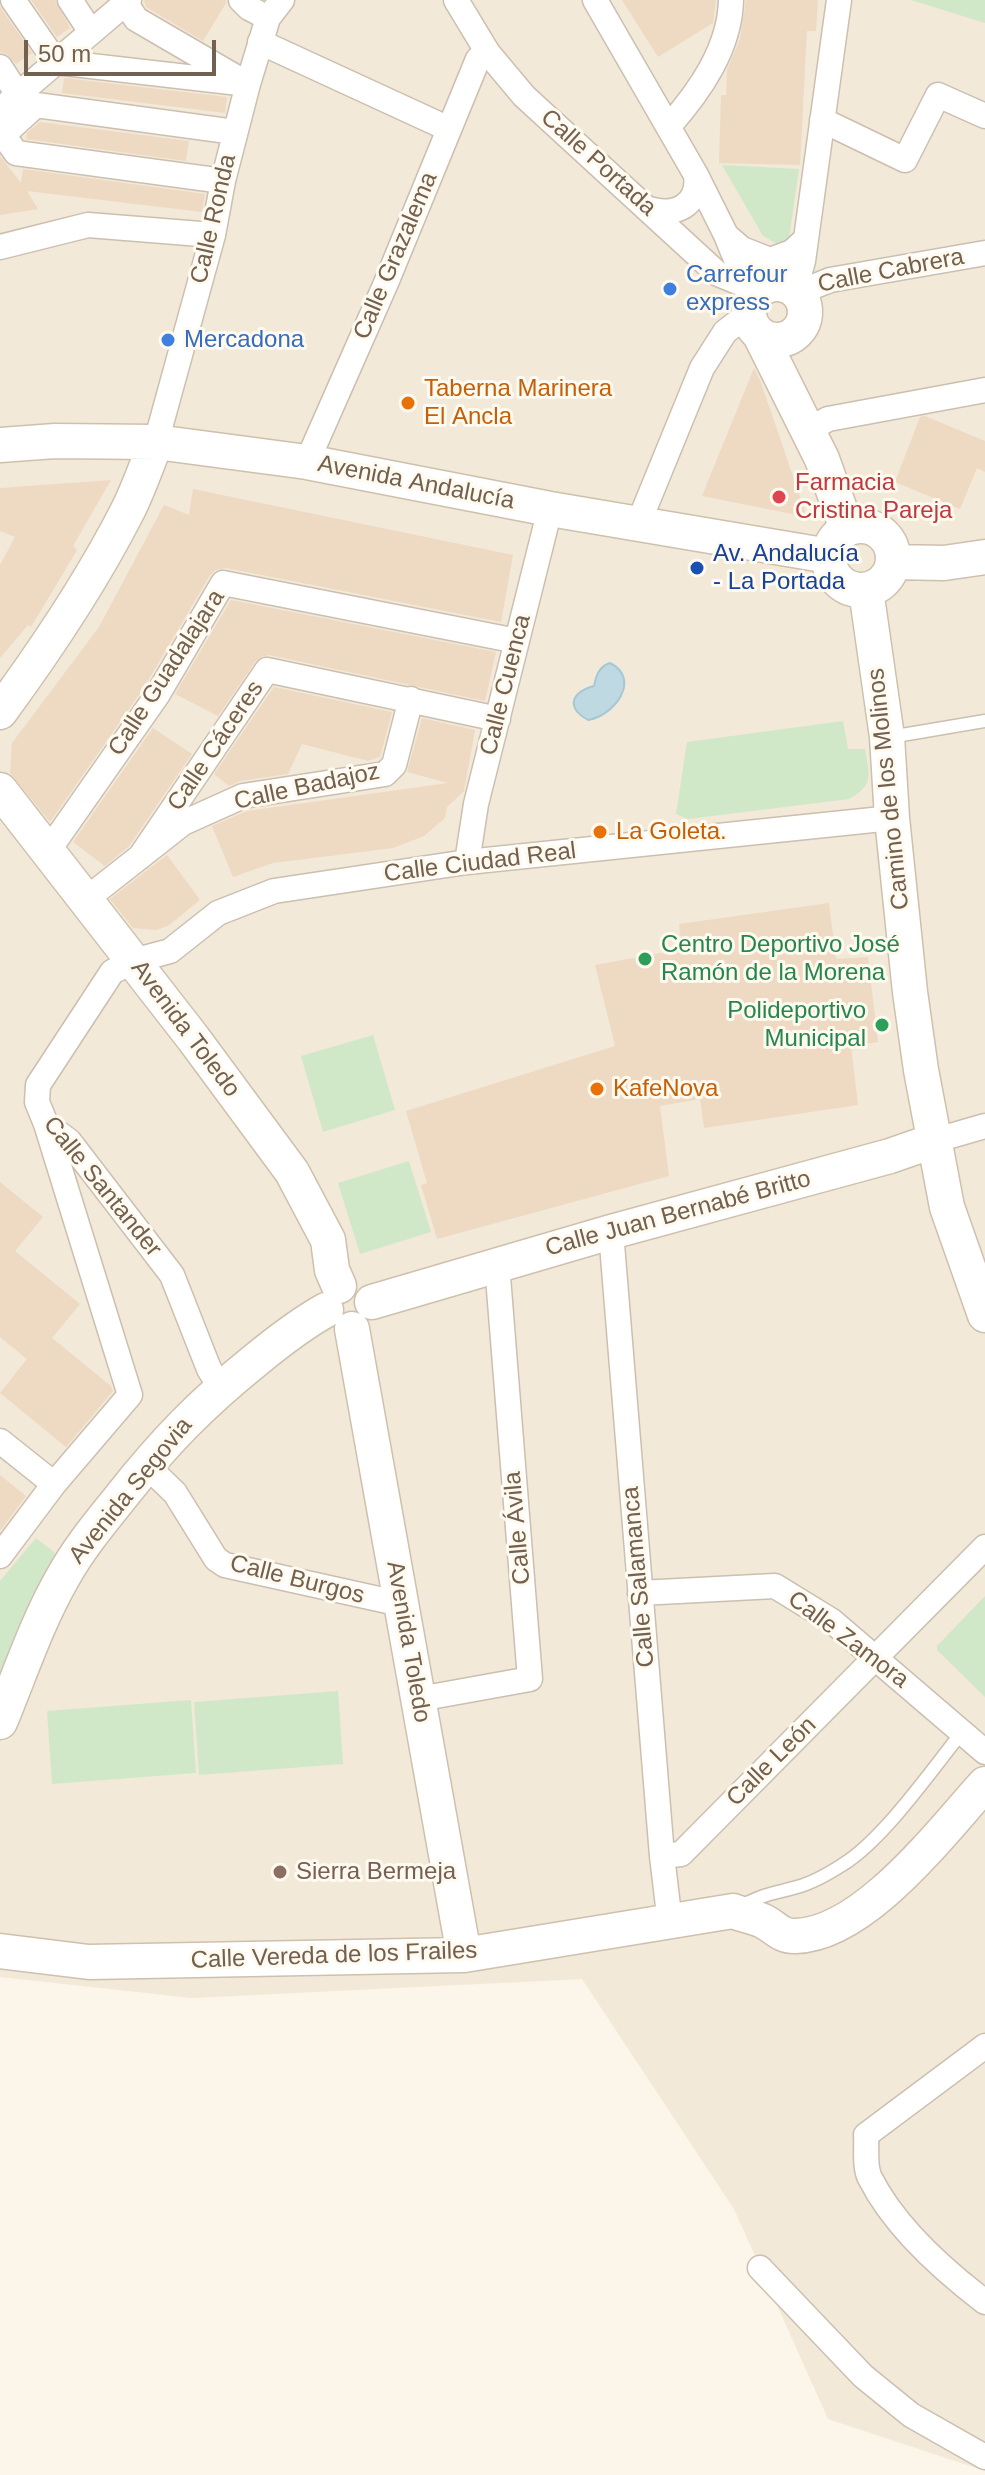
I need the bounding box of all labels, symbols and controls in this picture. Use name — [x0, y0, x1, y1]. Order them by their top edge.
scale bar — [28, 24, 220, 74]
text: 50 m — [38, 40, 91, 67]
street label: Calle Portada — [534, 104, 662, 222]
street label: Calle Ronda — [185, 151, 243, 287]
street label: Calle Grazalema — [348, 168, 444, 344]
street label: Calle Cabrera — [816, 243, 966, 299]
place label: Carrefour express — [686, 261, 787, 317]
marker: Carrefour express — [661, 280, 679, 298]
place label: Mercadona — [184, 326, 304, 354]
marker: Mercadona — [159, 331, 177, 349]
place label: Taberna Marinera El Ancla — [424, 375, 612, 431]
marker: Taberna Marinera El Ancla — [399, 394, 417, 412]
street label: Avenida Andalucía — [315, 450, 517, 516]
place label: Farmacia Cristina Pareja — [795, 469, 952, 525]
marker: Farmacia Cristina Pareja — [770, 488, 788, 506]
place label: Av. Andalucía - La Portada — [713, 540, 859, 596]
marker: Av. Andalucía - La Portada — [688, 559, 706, 577]
street label: Calle Guadalajara — [103, 585, 231, 761]
street label: Calle Cuenca — [475, 612, 537, 758]
street label: Camino de los Molinos — [862, 667, 916, 911]
street label: Calle Cáceres — [162, 675, 270, 817]
street label: Calle Badajoz — [232, 758, 382, 816]
place label: La Goleta. — [616, 818, 727, 846]
marker: La Goleta. — [591, 823, 609, 841]
street label: Calle Ciudad Real — [382, 837, 578, 889]
place label: Centro Deportivo José Ramón de la Morena — [661, 931, 900, 987]
marker: Centro Deportivo José Ramón de la Morena — [636, 950, 654, 968]
street label: Avenida Toledo — [124, 955, 246, 1103]
place label: Polideportivo Municipal — [727, 997, 866, 1053]
marker: Polideportivo Municipal — [873, 1016, 891, 1034]
place label: KafeNova — [613, 1075, 718, 1103]
marker: KafeNova — [588, 1080, 606, 1098]
street label: Calle Santander — [37, 1111, 167, 1263]
street label: Calle Juan Bernabé Britto — [542, 1165, 814, 1263]
street label: Avenida Segovia — [63, 1412, 199, 1570]
street label: Calle Ávila — [499, 1470, 537, 1586]
street label: Calle Salamanca — [617, 1485, 661, 1669]
street label: Calle Burgos — [227, 1549, 367, 1611]
street label: Avenida Toledo — [380, 1559, 436, 1725]
street label: Calle Zamora — [782, 1585, 914, 1695]
street label: Calle León — [721, 1711, 823, 1813]
place label: Sierra Bermeja — [296, 1858, 456, 1886]
marker: Sierra Bermeja — [271, 1863, 289, 1881]
street label: Calle Vereda de los Frailes — [190, 1937, 478, 1975]

